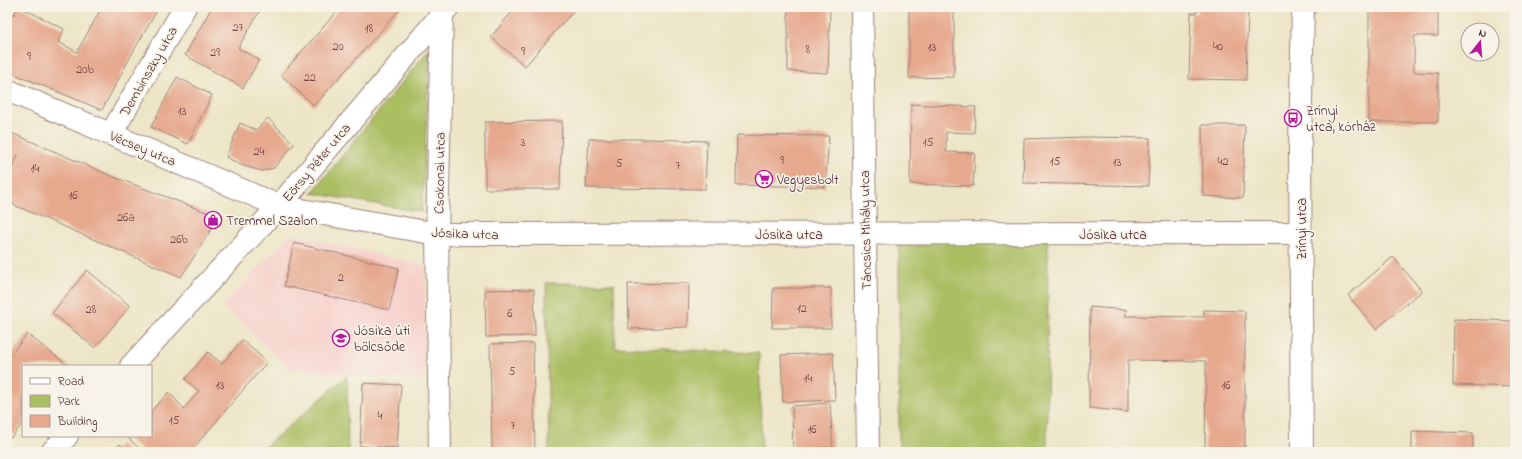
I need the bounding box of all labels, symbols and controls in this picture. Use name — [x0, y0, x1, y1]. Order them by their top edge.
house number: 27 — [233, 19, 244, 37]
house number: 18 — [365, 20, 374, 38]
north arrow — [1460, 22, 1500, 62]
street label: Dembinszky utca — [114, 23, 185, 122]
text: N — [1477, 25, 1489, 42]
house number: 20 — [332, 38, 344, 56]
house number: 40 — [1213, 38, 1223, 56]
house number: 13 — [928, 39, 936, 57]
house number: 8 — [806, 41, 811, 59]
house number: 9 — [521, 43, 525, 61]
house number: 29 — [210, 44, 220, 62]
house number: 9 — [27, 48, 31, 66]
house number: 20b — [76, 61, 94, 79]
house number: 22 — [304, 69, 316, 87]
place label: Zrínyi utca, kórház — [1306, 101, 1376, 138]
house number: 13 — [178, 103, 186, 121]
bus stop icon: Zrínyi utca, kórház — [1283, 108, 1303, 128]
street label: Eörsy Péter utca — [278, 119, 357, 208]
street label: Vécsey utca — [105, 126, 179, 174]
street label: Csokonai utca — [429, 132, 452, 214]
house number: 3 — [521, 134, 526, 152]
house number: 15 — [923, 134, 933, 152]
house number: 24 — [254, 143, 265, 161]
house number: 9 — [780, 152, 784, 170]
house number: 15 — [1050, 153, 1060, 171]
house number: 42 — [1218, 153, 1228, 171]
house number: 13 — [1113, 154, 1121, 172]
house number: 5 — [616, 155, 623, 173]
house number: 7 — [676, 157, 681, 175]
house number: 14 — [31, 160, 39, 178]
supermarket icon: Vegyesbolt — [754, 169, 774, 189]
place label: Vegyesbolt — [776, 170, 839, 192]
street label: Táncsics Mihály utca — [855, 170, 879, 290]
house number: 16 — [68, 187, 78, 205]
street label: Zrínyi utca — [1292, 198, 1314, 260]
house number: 26a — [117, 209, 135, 227]
shop icon: Tremmel Szalon — [203, 210, 223, 230]
place label: Tremmel Szalon — [226, 211, 318, 232]
street label: Jósika utca — [431, 223, 499, 246]
street label: Jósika utca — [755, 225, 823, 246]
street label: Jósika utca — [1079, 225, 1147, 246]
house number: 26b — [170, 231, 188, 249]
house number: 2 — [338, 269, 344, 287]
house number: 12 — [797, 300, 807, 318]
house number: 28 — [86, 301, 97, 319]
house number: 6 — [507, 305, 513, 323]
place label: Jósika úti bölcsőde — [354, 321, 410, 358]
school or university icon: Jósika úti bölcsőde — [331, 328, 351, 348]
house number: 5 — [509, 363, 516, 381]
legend — [22, 365, 152, 437]
house number: 14 — [804, 370, 812, 388]
text: Road — [58, 373, 84, 391]
house number: 13 — [216, 377, 224, 395]
house number: 16 — [1221, 377, 1231, 395]
text: Park — [58, 393, 80, 411]
house number: 4 — [378, 407, 383, 425]
house number: 15 — [169, 412, 179, 430]
text: Building — [57, 413, 97, 432]
house number: 7 — [511, 417, 516, 435]
house number: 16 — [807, 421, 817, 439]

